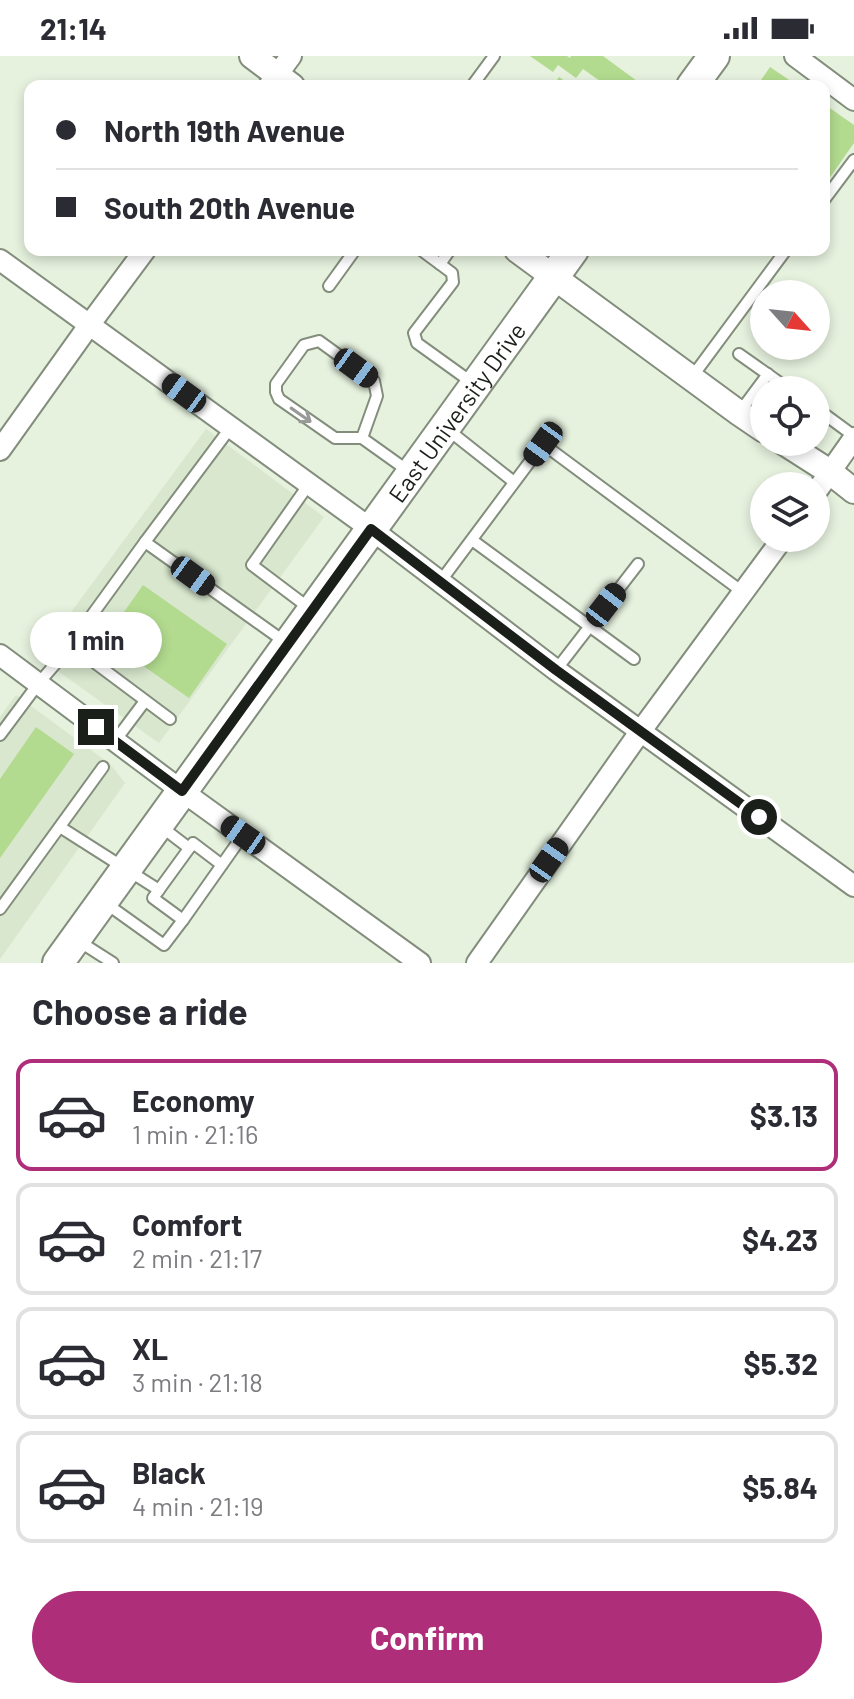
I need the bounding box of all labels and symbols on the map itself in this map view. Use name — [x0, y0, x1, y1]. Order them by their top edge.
north arrow — [750, 280, 830, 360]
street label: East University Drive — [382, 316, 531, 507]
car — [330, 344, 382, 392]
car — [158, 369, 210, 417]
one-way arrow — [290, 406, 312, 423]
car — [519, 418, 567, 470]
car — [167, 552, 219, 600]
car — [582, 579, 630, 631]
callout: 1 min — [30, 611, 162, 667]
route end — [78, 709, 114, 745]
route start — [741, 799, 777, 835]
car — [216, 811, 270, 859]
car — [525, 833, 573, 887]

